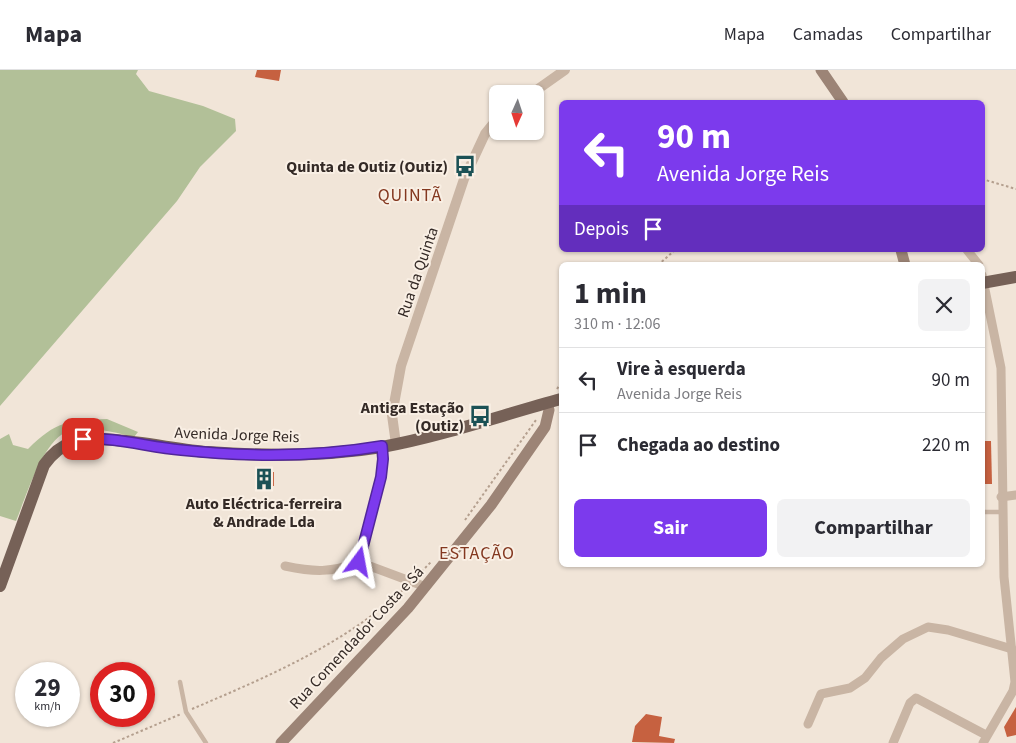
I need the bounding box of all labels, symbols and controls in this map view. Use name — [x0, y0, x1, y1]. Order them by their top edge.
text: Mapa — [25, 17, 82, 52]
text: Mapa — [724, 22, 765, 47]
text: Camadas — [793, 22, 863, 47]
text: Compartilhar — [891, 22, 991, 47]
north arrow — [489, 85, 544, 140]
map controls — [489, 85, 544, 140]
text: 90 m — [657, 112, 731, 162]
icon: left — [574, 120, 639, 185]
bus stop icon: Quinta de Outiz (Outiz) — [452, 153, 478, 179]
place label: Quinta de Outiz (Outiz) — [286, 156, 448, 178]
text: Avenida Jorge Reis — [657, 158, 829, 190]
district label: QUINTÃ — [378, 183, 442, 208]
icon: arrive — [639, 215, 667, 243]
text: Depois — [574, 216, 629, 243]
street label: Rua da Quinta — [392, 224, 444, 321]
text: 1 min — [574, 272, 647, 315]
button: close — [918, 279, 970, 331]
text: 310 m · 12:06 — [574, 313, 661, 335]
text: Vire à esquerda — [617, 356, 746, 383]
icon: left — [574, 366, 602, 394]
text: 90 m — [932, 367, 970, 394]
text: Avenida Jorge Reis — [617, 383, 742, 405]
place label: Antiga Estação (Outiz) — [360, 397, 464, 437]
bus stop icon: Antiga Estação (Outiz) — [467, 403, 493, 429]
pin — [62, 418, 104, 460]
street label: Avenida Jorge Reis — [174, 422, 300, 448]
icon: arrive — [69, 425, 97, 453]
icon: arrive — [574, 431, 602, 459]
text: Chegada ao destino — [617, 432, 780, 459]
text: 220 m — [922, 432, 970, 459]
building icon: Auto Eléctrica-ferreira & Andrade Lda — [251, 466, 277, 492]
place label: Auto Eléctrica-ferreira & Andrade Lda — [185, 493, 342, 533]
button: Sair — [574, 499, 767, 557]
button: Compartilhar — [777, 499, 970, 557]
position arrow — [332, 535, 384, 587]
district label: ESTAÇÃO — [439, 541, 515, 566]
street label: Rua Comendador Costa e Sá — [284, 561, 429, 714]
speed limit sign: 30 — [90, 662, 155, 727]
text: 29 — [34, 670, 61, 706]
text: km/h — [34, 698, 61, 715]

